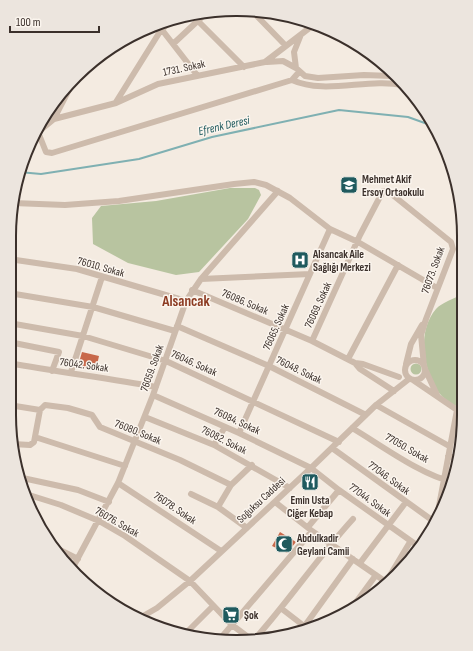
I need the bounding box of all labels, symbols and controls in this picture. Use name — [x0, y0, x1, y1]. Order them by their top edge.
scale bar — [10, 8, 99, 34]
text: 100 m — [16, 15, 41, 30]
street label: 1731. Sokak — [162, 57, 207, 79]
water label: Efrenk Deresi — [197, 113, 252, 139]
place label: Mehmet Akif Ersoy Ortaokulu — [362, 173, 424, 199]
school or university icon: Mehmet Akif Ersoy Ortaokulu — [339, 175, 359, 195]
street label: 76073. Sokak — [419, 244, 448, 295]
place label: Alsancak Aile Sağlığı Merkezi — [312, 248, 371, 274]
hospital icon: Alsancak Aile Sağlığı Merkezi — [290, 250, 310, 270]
street label: 76010. Sokak — [76, 254, 127, 280]
street label: 76069. Sokak — [302, 279, 335, 330]
street label: 76086. Sokak — [220, 286, 271, 318]
district label: Alsancak — [161, 292, 210, 311]
street label: 76065. Sokak — [260, 301, 292, 352]
street label: 76059. Sokak — [138, 342, 167, 393]
street label: 76046. Sokak — [169, 347, 220, 379]
street label: 76048. Sokak — [274, 353, 325, 387]
street label: 76042. Sokak — [59, 355, 110, 375]
street label: 76084. Sokak — [212, 405, 263, 438]
street label: 76080. Sokak — [113, 417, 164, 448]
street label: 76082. Sokak — [199, 423, 250, 457]
street label: 77050. Sokak — [383, 430, 432, 466]
street label: 77046. Sokak — [366, 458, 413, 498]
restaurant icon: Emin Usta Ciğer Kebap — [300, 472, 320, 492]
street label: Soğuksu Caddesi — [234, 474, 288, 526]
street label: 77044. Sokak — [346, 480, 394, 520]
street label: 76078. Sokak — [151, 489, 200, 528]
place label: Emin Usta Ciğer Kebap — [287, 494, 333, 520]
street label: 76076. Sokak — [93, 504, 142, 540]
place label: Abdulkadir Geylani Camii — [296, 532, 349, 558]
mosque icon: Abdulkadir Geylani Camii — [274, 534, 294, 554]
supermarket icon: Şok — [221, 605, 241, 625]
place label: Şok — [244, 609, 259, 622]

